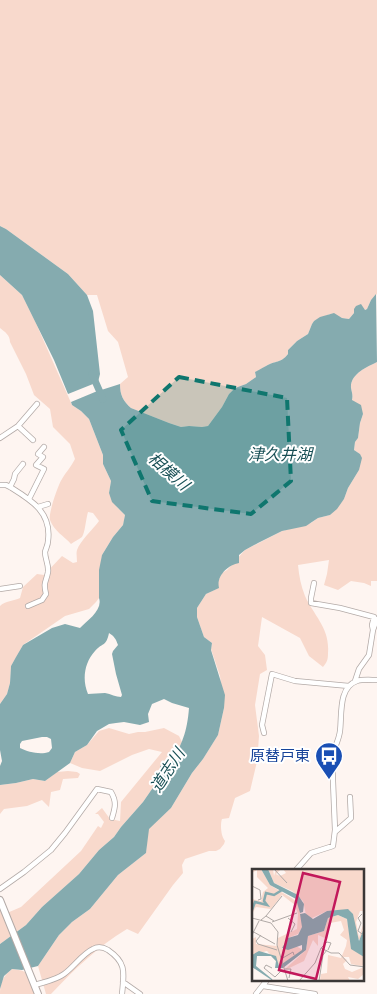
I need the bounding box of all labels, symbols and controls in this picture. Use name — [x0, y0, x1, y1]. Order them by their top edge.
water label: 津久井湖 — [248, 444, 315, 463]
water label: 相模川 — [145, 448, 195, 495]
bus stop icon: 原替戸東 — [314, 741, 344, 780]
water label: 道志川 — [146, 743, 189, 795]
place label: 原替戸東 — [250, 746, 310, 764]
inset map — [252, 869, 364, 982]

